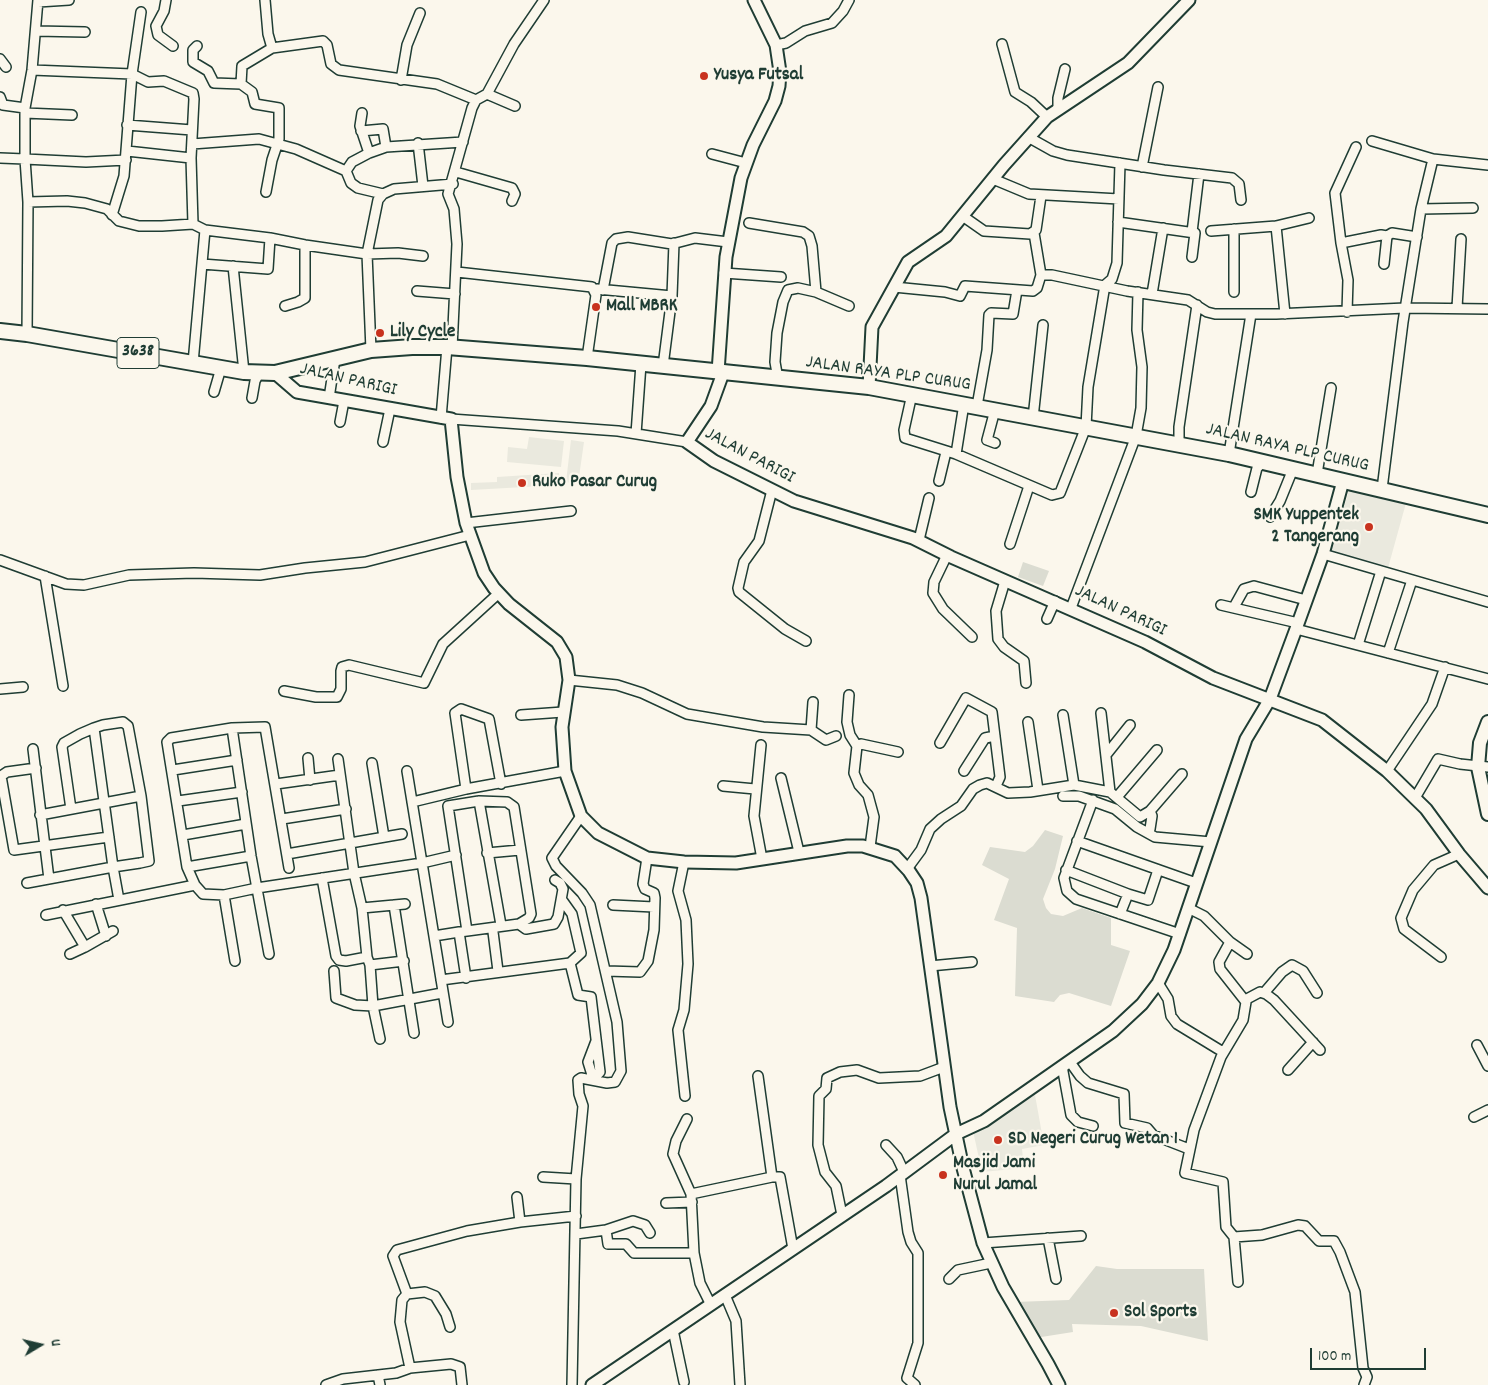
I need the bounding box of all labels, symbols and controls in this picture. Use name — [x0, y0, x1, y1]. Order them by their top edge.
place label: Yusya Futsal — [714, 65, 803, 87]
marker: Yusya Futsal — [698, 70, 710, 82]
place label: Mall MBRK — [606, 296, 678, 318]
marker: Mall MBRK — [590, 301, 602, 313]
place label: Lily Cycle — [390, 322, 455, 344]
marker: Lily Cycle — [374, 327, 386, 339]
road number: 3638 — [117, 338, 159, 368]
street label: JALAN RAYA PLP CURUG — [804, 352, 972, 398]
street label: JALAN PARIGI — [297, 359, 399, 403]
street label: JALAN RAYA PLP CURUG — [1203, 419, 1371, 479]
street label: JALAN PARIGI — [700, 424, 798, 490]
place label: Ruko Pasar Curug — [532, 472, 657, 494]
marker: Ruko Pasar Curug — [516, 477, 528, 489]
place label: SMK Yuppentek 2 Tangerang — [1253, 505, 1359, 549]
marker: SMK Yuppentek 2 Tangerang — [1363, 521, 1375, 533]
street label: JALAN PARIGI — [1070, 581, 1170, 643]
place label: SD Negeri Curug Wetan 1 — [1008, 1129, 1178, 1151]
marker: SD Negeri Curug Wetan 1 — [992, 1134, 1004, 1146]
place label: Masjid Jami Nurul Jamal — [953, 1153, 1037, 1197]
marker: Masjid Jami Nurul Jamal — [937, 1169, 949, 1181]
place label: Sol Sports — [1124, 1302, 1197, 1324]
marker: Sol Sports — [1108, 1307, 1120, 1319]
north arrow — [15, 1320, 65, 1370]
text: U — [44, 1338, 65, 1348]
scale bar — [1313, 1338, 1429, 1370]
text: 100 m — [1318, 1346, 1351, 1368]

